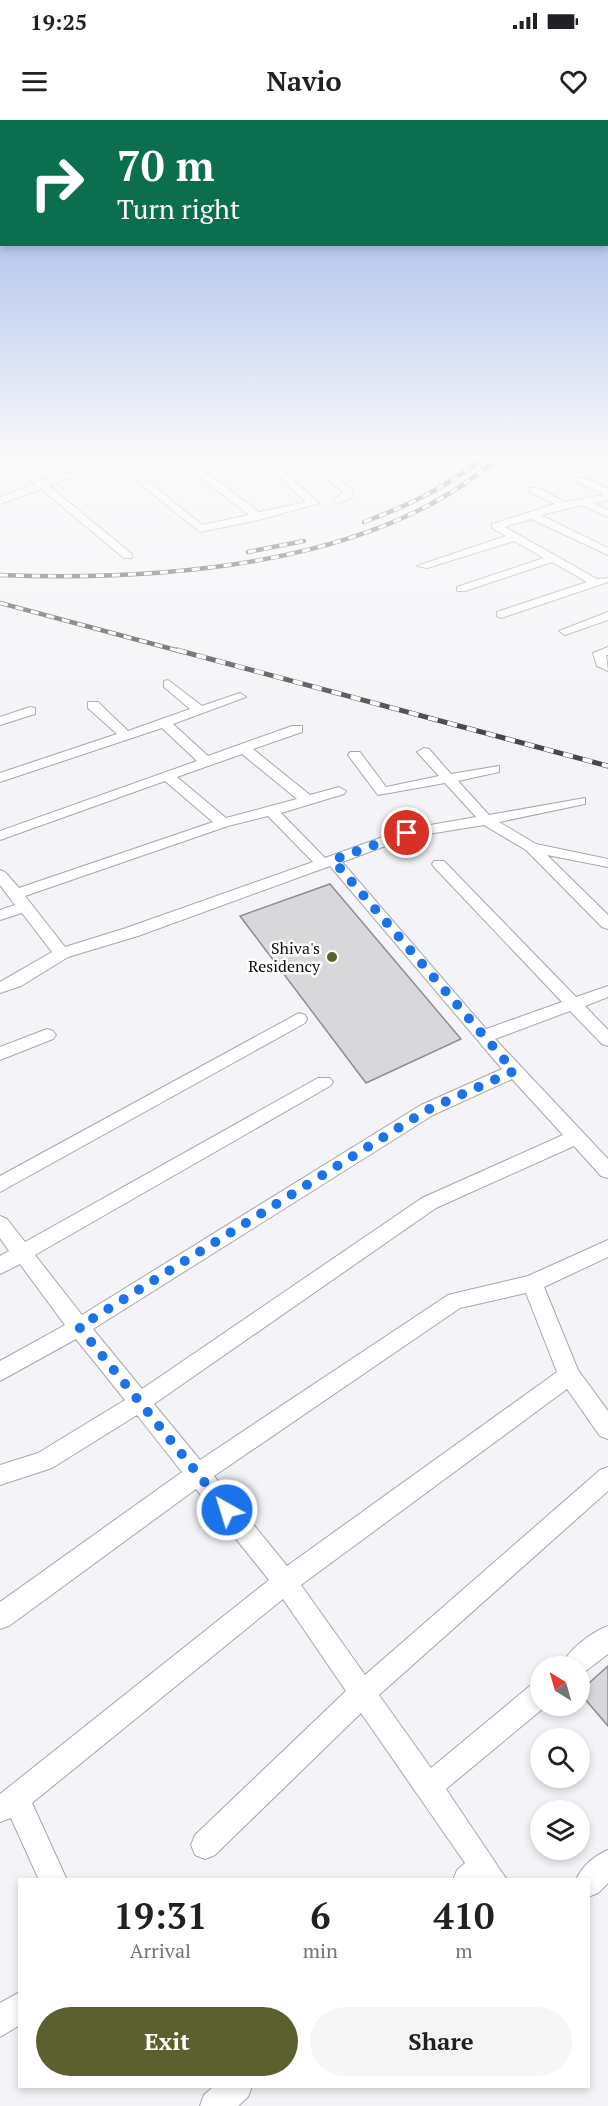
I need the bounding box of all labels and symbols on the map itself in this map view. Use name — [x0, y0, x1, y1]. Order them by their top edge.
pin — [381, 807, 432, 858]
place label: Shiva's Residency — [248, 937, 321, 977]
marker: Shiva's Residency — [325, 950, 339, 964]
position arrow — [195, 1478, 259, 1542]
north arrow — [530, 1656, 590, 1716]

